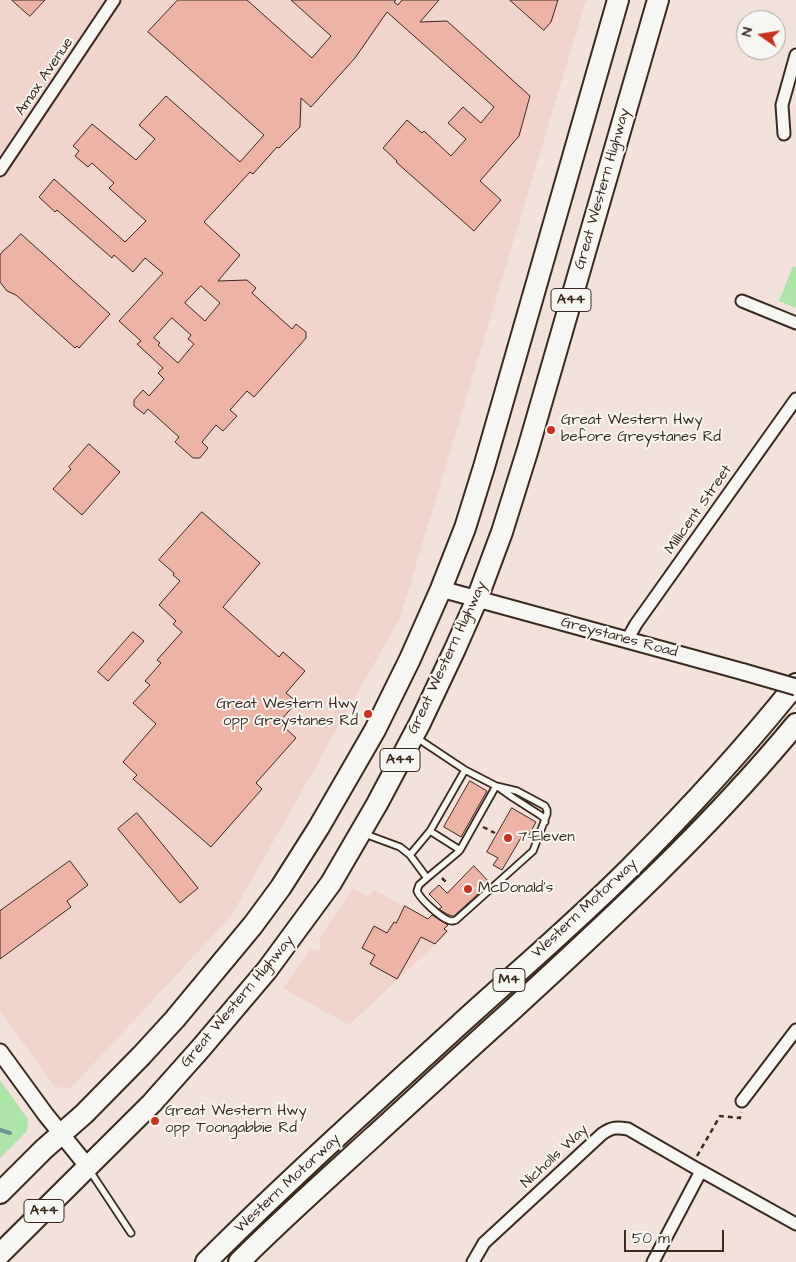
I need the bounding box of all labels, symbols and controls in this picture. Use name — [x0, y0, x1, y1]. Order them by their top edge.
north arrow — [736, 10, 786, 60]
text: N — [737, 25, 758, 38]
street label: Amax Avenue — [12, 34, 78, 120]
street label: Great Western Highway — [571, 106, 635, 272]
road number: A44 — [551, 288, 591, 312]
place label: Great Western Hwy before Greystanes Rd — [561, 412, 721, 447]
marker: Great Western Hwy before Greystanes Rd — [545, 424, 557, 436]
street label: Millicent Street — [661, 462, 737, 558]
street label: Great Western Highway — [405, 579, 491, 737]
street label: Greystanes Road — [559, 614, 679, 662]
place label: Great Western Hwy opp Greystanes Rd — [216, 696, 358, 731]
marker: Great Western Hwy opp Greystanes Rd — [362, 708, 374, 720]
road number: A44 — [380, 748, 420, 772]
place label: 7-Eleven — [518, 829, 575, 847]
marker: 7-Eleven — [502, 832, 514, 844]
street label: Western Motorway — [529, 856, 641, 962]
place label: McDonald's — [478, 880, 553, 898]
marker: McDonald's — [462, 883, 474, 895]
street label: Great Western Highway — [178, 932, 298, 1072]
road number: M4 — [493, 968, 525, 992]
place label: Great Western Hwy opp Toongabbie Rd — [165, 1103, 307, 1138]
marker: Great Western Hwy opp Toongabbie Rd — [149, 1115, 161, 1127]
street label: Nicholls Way — [518, 1121, 592, 1193]
street label: Western Motorway — [232, 1131, 344, 1237]
road number: A44 — [24, 1200, 64, 1222]
scale bar — [626, 1220, 726, 1252]
text: 50 m — [632, 1228, 670, 1249]

